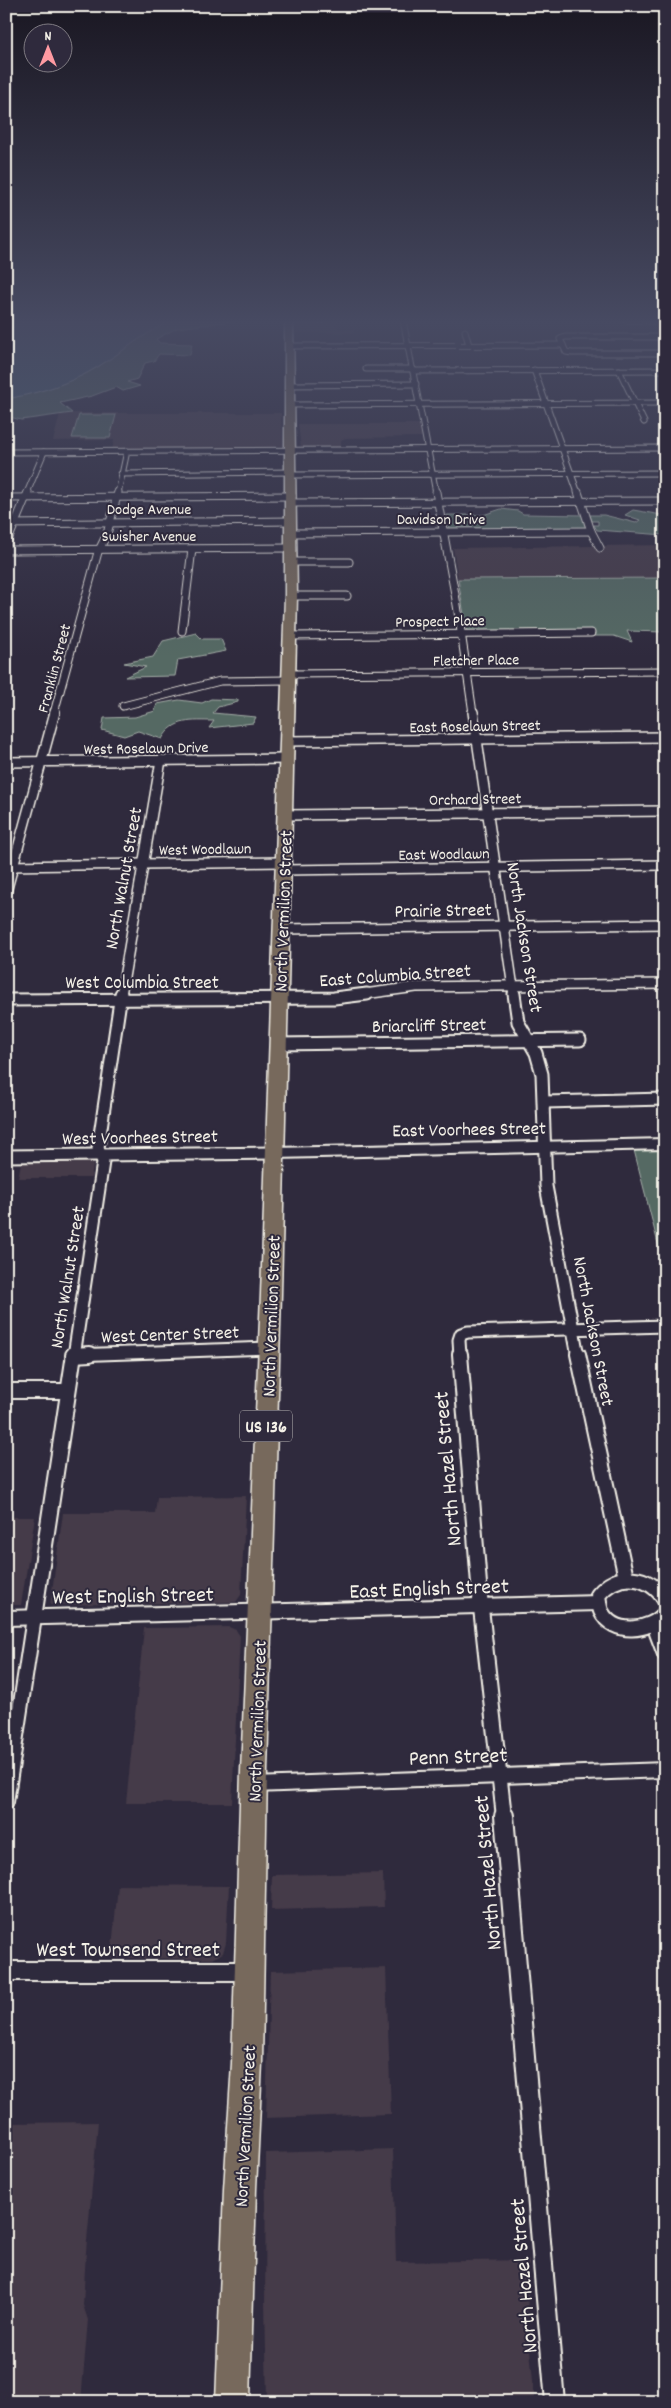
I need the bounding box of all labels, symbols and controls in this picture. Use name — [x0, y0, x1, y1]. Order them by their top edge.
north arrow — [22, 22, 72, 72]
text: N — [45, 27, 52, 47]
street label: Dodge Avenue — [107, 499, 191, 522]
street label: Davidson Drive — [397, 509, 485, 532]
street label: Swisher Avenue — [102, 526, 196, 549]
street label: Prospect Place — [395, 610, 485, 635]
street label: Franklin Street — [33, 622, 78, 716]
street label: Fletcher Place — [433, 649, 519, 674]
street label: East Roselawn Street — [409, 715, 541, 740]
street label: West Roselawn Drive — [83, 737, 209, 762]
street label: Orchard Street — [429, 788, 522, 813]
street label: North Walnut Street — [100, 805, 151, 952]
street label: North Vermilion Street — [269, 830, 302, 992]
street label: West Woodlawn — [159, 838, 251, 863]
street label: East Woodlawn — [398, 843, 490, 868]
street label: North Jackson Street — [497, 860, 548, 1015]
street label: Prairie Street — [394, 898, 492, 927]
street label: East Columbia Street — [319, 959, 472, 996]
street label: West Columbia Street — [65, 971, 219, 998]
street label: Briarcliff Street — [372, 1013, 487, 1042]
street label: East Voorhees Street — [392, 1117, 546, 1146]
street label: West Voorhees Street — [62, 1125, 218, 1154]
street label: North Walnut Street — [45, 1204, 94, 1351]
street label: North Vermilion Street — [257, 1235, 290, 1397]
street label: North Jackson Street — [564, 1255, 619, 1409]
street label: West Center Street — [101, 1321, 240, 1352]
street label: North Hazel Street — [427, 1390, 472, 1547]
road number: US 136 — [240, 1410, 292, 1442]
street label: East English Street — [349, 1572, 509, 1609]
street label: West English Street — [52, 1581, 214, 1614]
street label: North Vermilion Street — [243, 1640, 276, 1802]
street label: Penn Street — [408, 1741, 508, 1776]
street label: North Hazel Street — [467, 1794, 512, 1951]
street label: West Townsend Street — [36, 1936, 220, 1967]
street label: North Vermilion Street — [230, 2045, 265, 2208]
street label: North Hazel Street — [503, 2197, 548, 2354]

